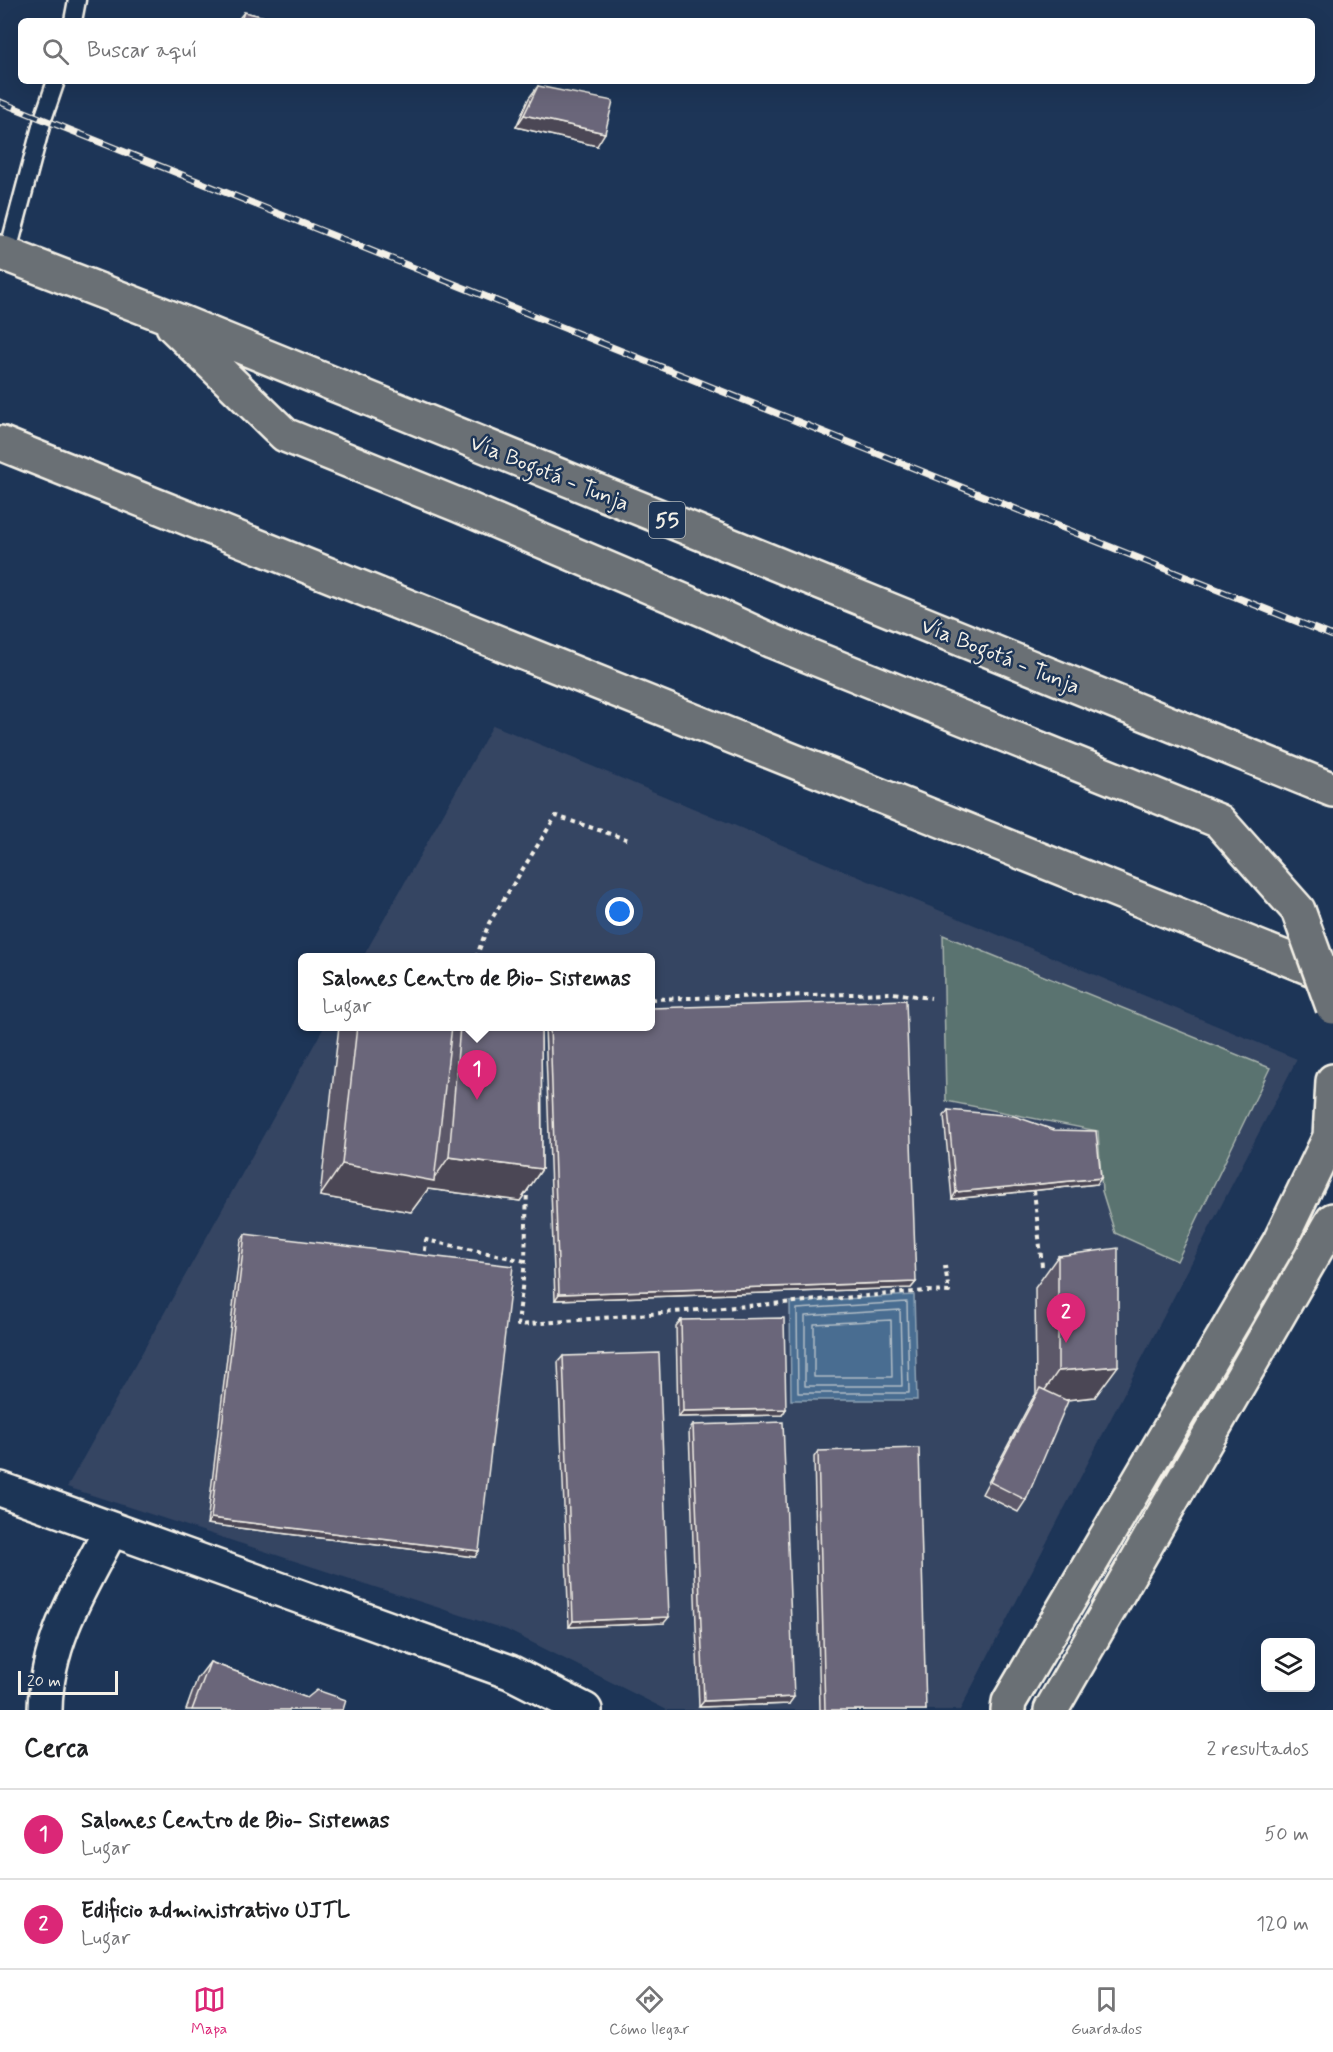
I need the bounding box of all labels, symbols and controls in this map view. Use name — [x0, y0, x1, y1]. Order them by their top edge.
search box — [18, 18, 1315, 84]
icon: search — [39, 35, 72, 68]
text: Buscar aquí — [87, 37, 198, 65]
street label: Vía Bogotá - Tunja — [464, 429, 633, 521]
road number: 55 — [649, 502, 685, 538]
street label: Vía Bogotá - Tunja — [915, 612, 1084, 704]
your location — [605, 897, 634, 926]
popup — [298, 953, 655, 1031]
text: Salones Centro de Bio- Sistemas — [322, 965, 631, 993]
text: Lugar — [322, 993, 371, 1020]
pin: 1 — [458, 1050, 496, 1100]
pin: 2 — [1046, 1294, 1086, 1343]
map controls — [1261, 1638, 1315, 1692]
button: layers — [1261, 1638, 1315, 1692]
scale bar — [18, 1668, 118, 1696]
text: 20 m — [27, 1671, 61, 1692]
text: Cerca — [24, 1732, 89, 1766]
text: 2 resultados — [1206, 1736, 1309, 1763]
text: Salones Centro de Bio- Sistemas — [81, 1807, 390, 1835]
text: 1 — [39, 1821, 48, 1848]
text: 50 m — [1264, 1821, 1309, 1848]
text: Lugar — [81, 1835, 130, 1862]
text: Edificio administrativo UJTL — [81, 1897, 350, 1925]
text: 2 — [39, 1911, 48, 1938]
text: 120 m — [1256, 1911, 1309, 1938]
text: Lugar — [81, 1925, 130, 1952]
tab: Mapa — [191, 1983, 227, 2040]
tab: Cómo llegar — [609, 1983, 689, 2040]
tab: Guardados — [1071, 1983, 1142, 2040]

